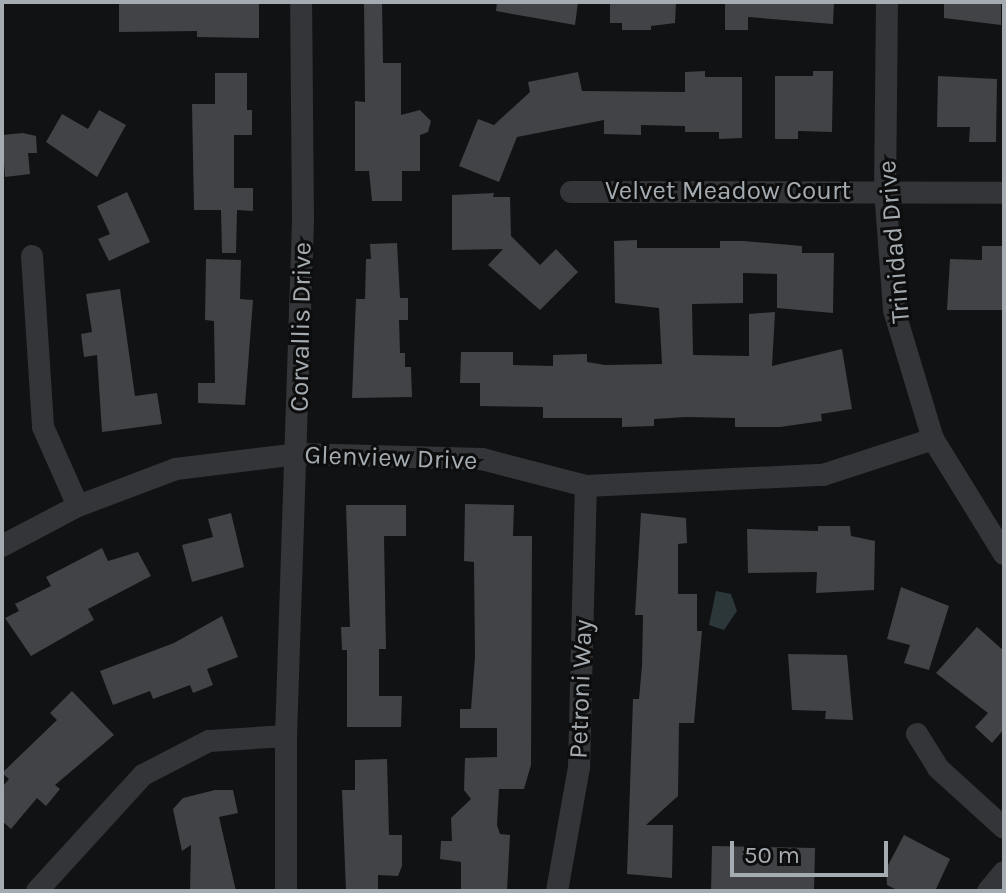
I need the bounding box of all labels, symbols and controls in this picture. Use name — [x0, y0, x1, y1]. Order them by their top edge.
street label: Trinidad Drive — [871, 159, 917, 325]
street label: Velvet Meadow Court — [605, 175, 851, 207]
street label: Corvallis Drive — [284, 242, 318, 412]
street label: Glenview Drive — [304, 439, 478, 477]
street label: Petroni Way — [563, 619, 599, 759]
scale bar — [734, 825, 892, 875]
text: 50 m — [744, 841, 800, 869]

